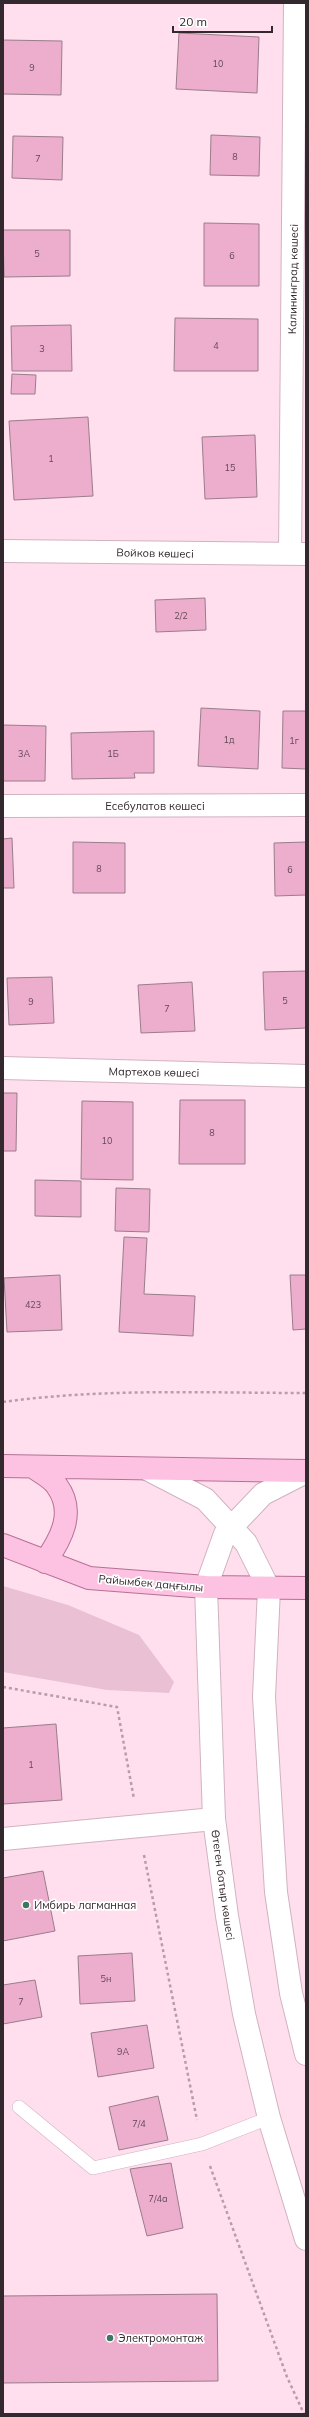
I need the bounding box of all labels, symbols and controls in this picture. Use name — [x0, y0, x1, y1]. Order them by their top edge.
scale bar — [173, 8, 272, 34]
text: 20 m — [179, 14, 207, 29]
house number: 10 — [213, 58, 223, 69]
house number: 9 — [29, 62, 35, 73]
house number: 8 — [232, 151, 238, 162]
house number: 7 — [35, 153, 41, 164]
street label: Калининград көшесі — [285, 224, 301, 334]
house number: 5 — [34, 248, 40, 259]
house number: 6 — [229, 250, 235, 261]
house number: 4 — [213, 340, 219, 351]
house number: 3 — [39, 343, 45, 354]
house number: 1 — [48, 453, 54, 464]
house number: 15 — [225, 462, 236, 473]
street label: Войков көшесі — [116, 545, 194, 561]
house number: 2/2 — [174, 610, 188, 621]
house number: 1д — [224, 734, 235, 745]
house number: 1г — [289, 735, 299, 746]
house number: 3А — [18, 748, 30, 759]
house number: 1Б — [107, 748, 119, 759]
street label: Есебулатов көшесі — [105, 799, 205, 813]
house number: 8 — [96, 863, 102, 874]
house number: 6 — [287, 864, 293, 875]
house number: 5 — [282, 995, 288, 1006]
house number: 9 — [28, 996, 34, 1007]
house number: 7 — [164, 1003, 170, 1014]
street label: Мартехов көшесі — [108, 1064, 200, 1080]
house number: 8 — [209, 1127, 215, 1138]
house number: 10 — [102, 1135, 112, 1146]
house number: 423 — [25, 1299, 41, 1310]
street label: Райымбек даңғылы — [98, 1571, 204, 1595]
house number: 1 — [28, 1759, 34, 1770]
street label: Өтеген батыр көшесі — [208, 1829, 238, 1941]
place label: Имбирь лагманная — [34, 1898, 136, 1912]
marker: Имбирь лагманная — [21, 1900, 31, 1910]
house number: 5н — [101, 1973, 111, 1984]
house number: 7 — [18, 1996, 24, 2007]
house number: 9А — [117, 2046, 129, 2057]
house number: 7/4 — [132, 2118, 146, 2129]
house number: 7/4а — [149, 2193, 167, 2204]
place label: Электромонтаж — [118, 2331, 203, 2345]
marker: Электромонтаж — [105, 2333, 115, 2343]

